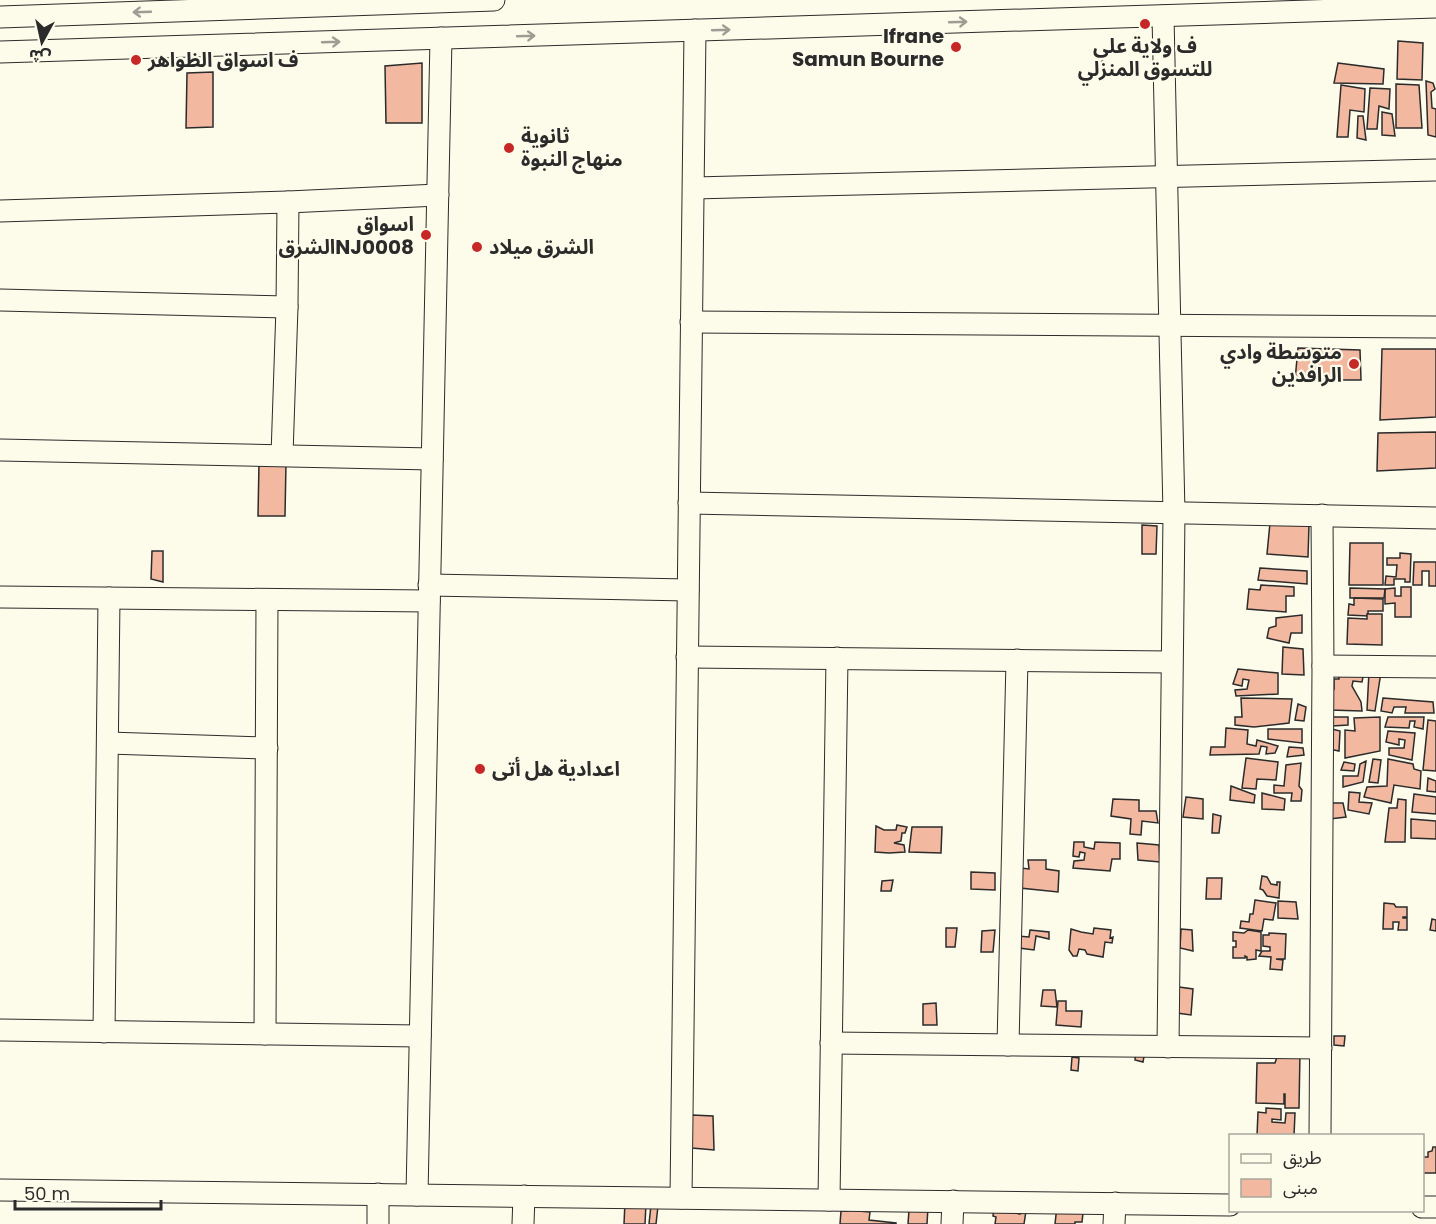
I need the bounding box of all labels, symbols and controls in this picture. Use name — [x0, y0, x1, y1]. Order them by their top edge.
one-way arrow — [133, 6, 153, 18]
north arrow — [12, 12, 72, 72]
one-way arrow — [948, 17, 968, 28]
marker: ف ولاية علي للتسوق المنزلي — [1138, 17, 1152, 31]
place label: Ifrane Samun Bourne — [792, 22, 944, 73]
one-way arrow — [711, 24, 731, 35]
one-way arrow — [516, 30, 536, 41]
place label: ف ولاية علي للتسوق المنزلي — [1078, 32, 1212, 86]
one-way arrow — [321, 36, 341, 48]
marker: Ifrane Samun Bourne — [949, 40, 963, 54]
text: ش — [27, 43, 52, 69]
place label: ف اسواق الظواهر — [147, 46, 298, 74]
marker: ف اسواق الظواهر — [129, 53, 143, 67]
place label: ثانوية منهاج النبوة — [521, 122, 623, 174]
marker: ثانوية منهاج النبوة — [502, 141, 516, 155]
place label: اسواق الشرقNJ0008 — [278, 210, 414, 261]
marker: اسواق الشرقNJ0008 — [419, 228, 433, 242]
place label: الشرق ميلاد — [489, 233, 594, 261]
marker: الشرق ميلاد — [470, 240, 484, 254]
place label: متوسطة وادي الرافدين — [1220, 338, 1342, 389]
marker: متوسطة وادي الرافدين — [1347, 357, 1361, 371]
place label: اعدادية هل أتى — [492, 755, 620, 783]
marker: اعدادية هل أتى — [473, 762, 487, 776]
legend — [1229, 1134, 1424, 1212]
text: طريق — [1283, 1145, 1322, 1170]
scale bar — [15, 1173, 160, 1211]
text: مبنى — [1283, 1175, 1318, 1200]
text: 50 m — [24, 1181, 70, 1206]

